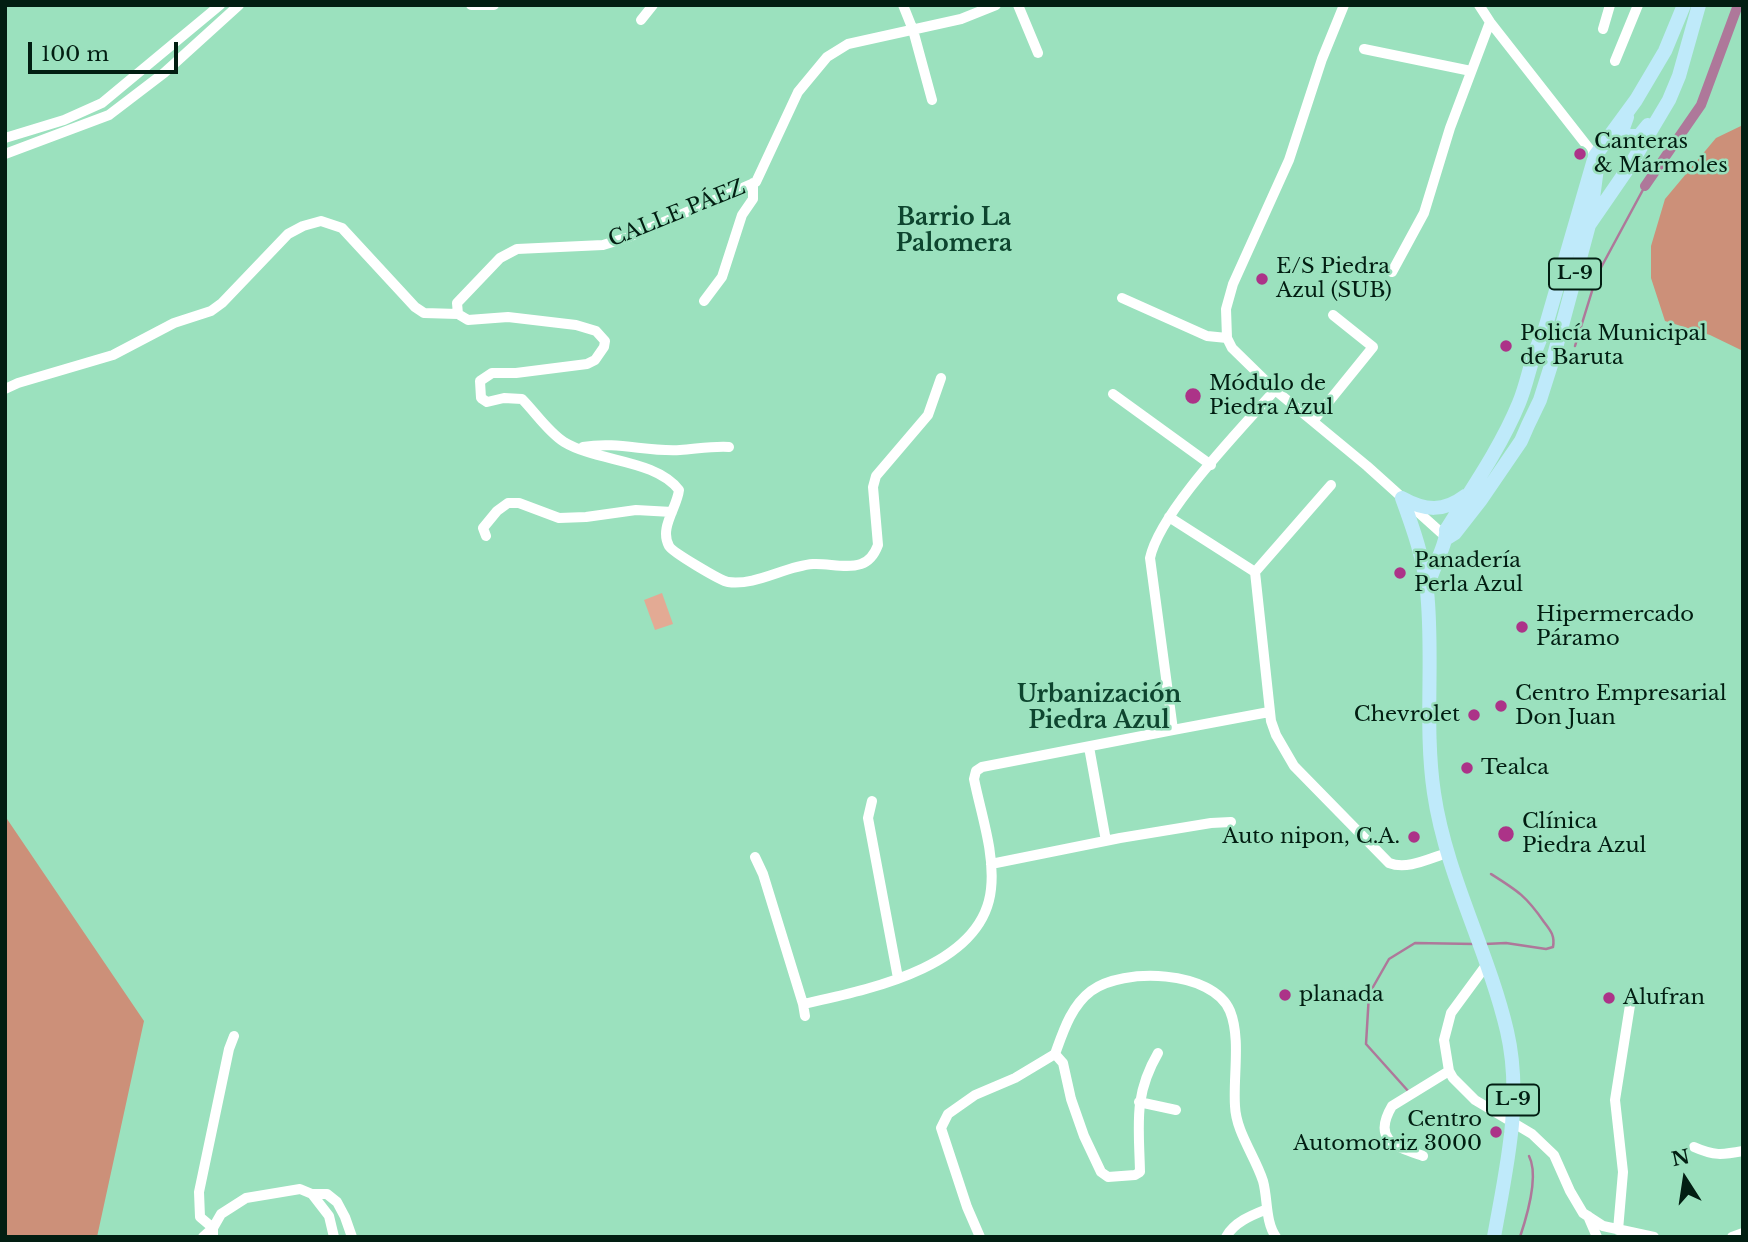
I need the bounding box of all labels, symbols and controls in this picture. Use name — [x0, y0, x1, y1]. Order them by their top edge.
scale bar — [32, 28, 182, 72]
text: 100 m — [41, 41, 109, 67]
place label: Canteras & Mármoles — [1594, 129, 1728, 179]
marker: Canteras & Mármoles — [1572, 146, 1588, 162]
street label: CALLE PÁEZ — [605, 175, 749, 253]
district label: Barrio La Palomera — [896, 205, 1012, 259]
place label: E/S Piedra Azul (SUB) — [1276, 254, 1392, 304]
road number: L-9 — [1549, 258, 1601, 290]
marker: E/S Piedra Azul (SUB) — [1254, 271, 1270, 287]
place label: Policía Municipal de Baruta — [1520, 321, 1707, 371]
marker: Policía Municipal de Baruta — [1498, 338, 1514, 354]
place label: Módulo de Piedra Azul — [1209, 371, 1333, 421]
marker: Módulo de Piedra Azul — [1183, 386, 1203, 406]
place label: Panadería Perla Azul — [1414, 548, 1523, 598]
marker: Panadería Perla Azul — [1392, 565, 1408, 581]
place label: Hipermercado Páramo — [1536, 602, 1694, 652]
marker: Hipermercado Páramo — [1514, 619, 1530, 635]
place label: Centro Empresarial Don Juan — [1515, 681, 1726, 731]
district label: Urbanización Piedra Azul — [1017, 682, 1181, 736]
marker: Centro Empresarial Don Juan — [1493, 698, 1509, 714]
place label: Chevrolet — [1354, 702, 1460, 728]
marker: Chevrolet — [1466, 707, 1482, 723]
place label: Tealca — [1481, 755, 1549, 781]
marker: Tealca — [1459, 760, 1475, 776]
place label: Clínica Piedra Azul — [1522, 809, 1646, 859]
place label: Auto nipon, C.A. — [1222, 824, 1400, 850]
marker: Clínica Piedra Azul — [1496, 824, 1516, 844]
marker: Auto nipon, C.A. — [1406, 829, 1422, 845]
place label: planada — [1299, 982, 1384, 1008]
place label: Alufran — [1623, 985, 1705, 1011]
marker: planada — [1277, 987, 1293, 1003]
marker: Alufran — [1601, 990, 1617, 1006]
road number: L-9 — [1487, 1084, 1539, 1116]
place label: Centro Automotriz 3000 — [1293, 1107, 1482, 1157]
marker: Centro Automotriz 3000 — [1488, 1124, 1504, 1140]
north arrow — [1650, 1144, 1720, 1214]
text: N — [1669, 1145, 1692, 1171]

